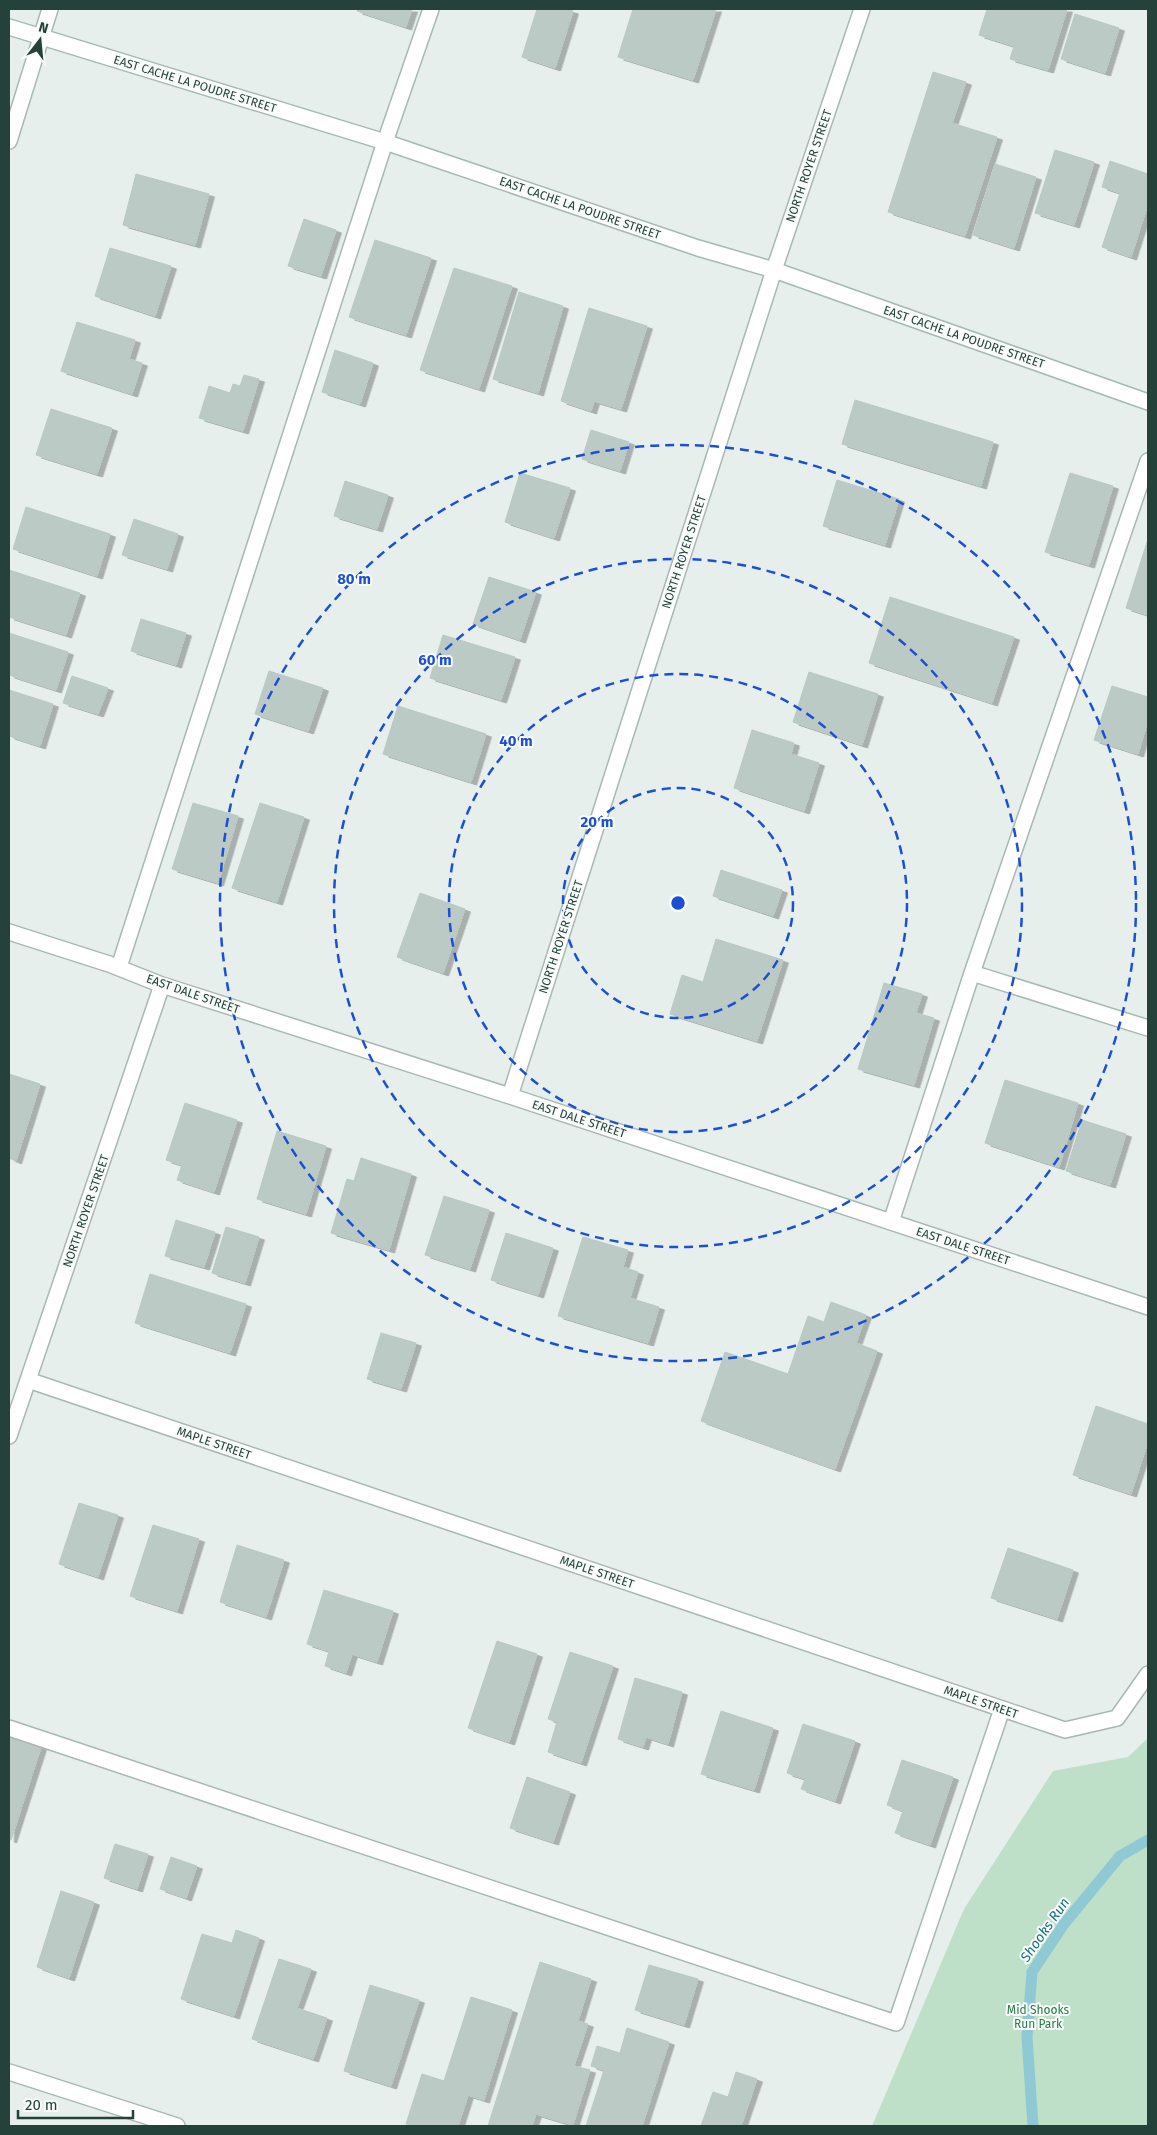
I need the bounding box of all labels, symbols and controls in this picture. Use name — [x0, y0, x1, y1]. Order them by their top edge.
north arrow — [15, 15, 65, 65]
text: N — [37, 19, 50, 37]
street label: EAST CACHE LA POUDRE STREET — [112, 53, 279, 116]
street label: NORTH ROYER STREET — [783, 107, 835, 224]
street label: EAST CACHE LA POUDRE STREET — [498, 174, 663, 242]
street label: EAST CACHE LA POUDRE STREET — [882, 303, 1047, 371]
street label: NORTH ROYER STREET — [659, 493, 709, 610]
text: 80 m — [337, 570, 371, 588]
text: 60 m — [418, 651, 452, 669]
text: 40 m — [499, 732, 533, 750]
text: 20 m — [581, 813, 613, 831]
street label: NORTH ROYER STREET — [536, 878, 586, 995]
centre of rings — [669, 894, 687, 912]
street label: EAST DALE STREET — [144, 971, 242, 1017]
street label: EAST DALE STREET — [530, 1097, 628, 1141]
street label: NORTH ROYER STREET — [60, 1152, 112, 1269]
street label: EAST DALE STREET — [914, 1224, 1012, 1268]
street label: MAPLE STREET — [175, 1424, 254, 1463]
street label: MAPLE STREET — [558, 1553, 637, 1592]
street label: MAPLE STREET — [942, 1683, 1021, 1722]
water label: Shooks Run — [1016, 1895, 1073, 1966]
park label: Mid Shooks Run Park — [1007, 2003, 1070, 2031]
scale bar — [18, 2088, 132, 2120]
text: 20 m — [25, 2096, 58, 2114]

